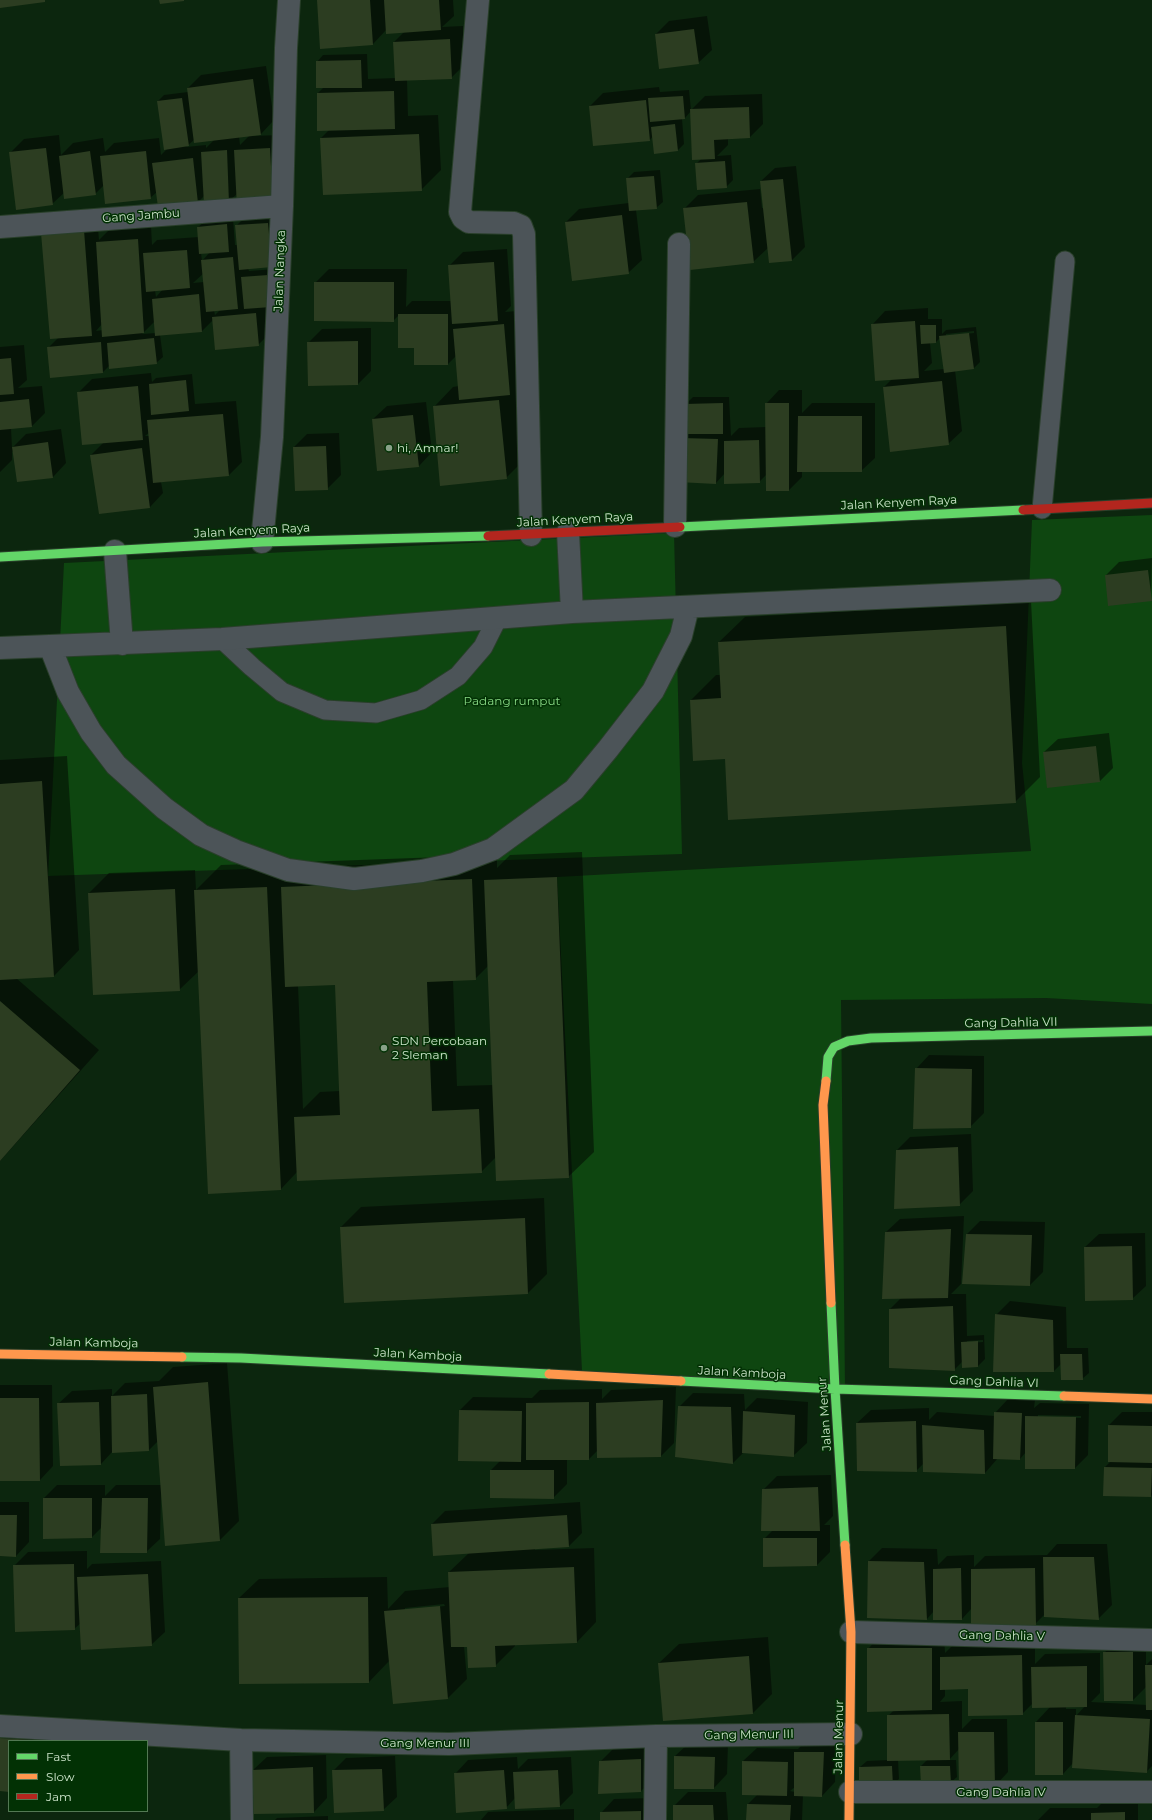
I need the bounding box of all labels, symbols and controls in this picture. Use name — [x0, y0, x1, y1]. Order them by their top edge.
street label: Gang Jambu — [102, 206, 180, 226]
street label: Jalan Nangka — [271, 230, 289, 312]
place label: hi, Amnar! — [397, 441, 458, 455]
marker: hi, Amnar! — [384, 443, 394, 453]
street label: Jalan Kenyem Raya — [841, 493, 957, 513]
street label: Jalan Kenyem Raya — [517, 510, 633, 530]
street label: Jalan Kenyem Raya — [194, 521, 310, 541]
park label: Padang rumput — [464, 694, 560, 708]
street label: Gang Dahlia VII — [964, 1015, 1058, 1031]
place label: SDN Percobaan 2 Sleman — [392, 1034, 487, 1062]
marker: SDN Percobaan 2 Sleman — [379, 1043, 389, 1053]
street label: Jalan Kamboja — [49, 1335, 139, 1351]
street label: Jalan Kamboja — [373, 1345, 463, 1365]
street label: Jalan Kamboja — [697, 1363, 787, 1383]
street label: Gang Dahlia VI — [949, 1373, 1039, 1391]
street label: Jalan Menur — [815, 1376, 835, 1452]
street label: Gang Dahlia V — [959, 1628, 1045, 1644]
street label: Jalan Menur — [831, 1700, 847, 1774]
street label: Gang Menur III — [704, 1727, 794, 1743]
street label: Gang Menur III — [380, 1736, 470, 1750]
legend — [8, 1740, 148, 1812]
text: Fast — [46, 1749, 71, 1764]
text: Slow — [46, 1769, 75, 1784]
street label: Gang Dahlia IV — [956, 1785, 1046, 1799]
text: Jam — [46, 1789, 72, 1804]

